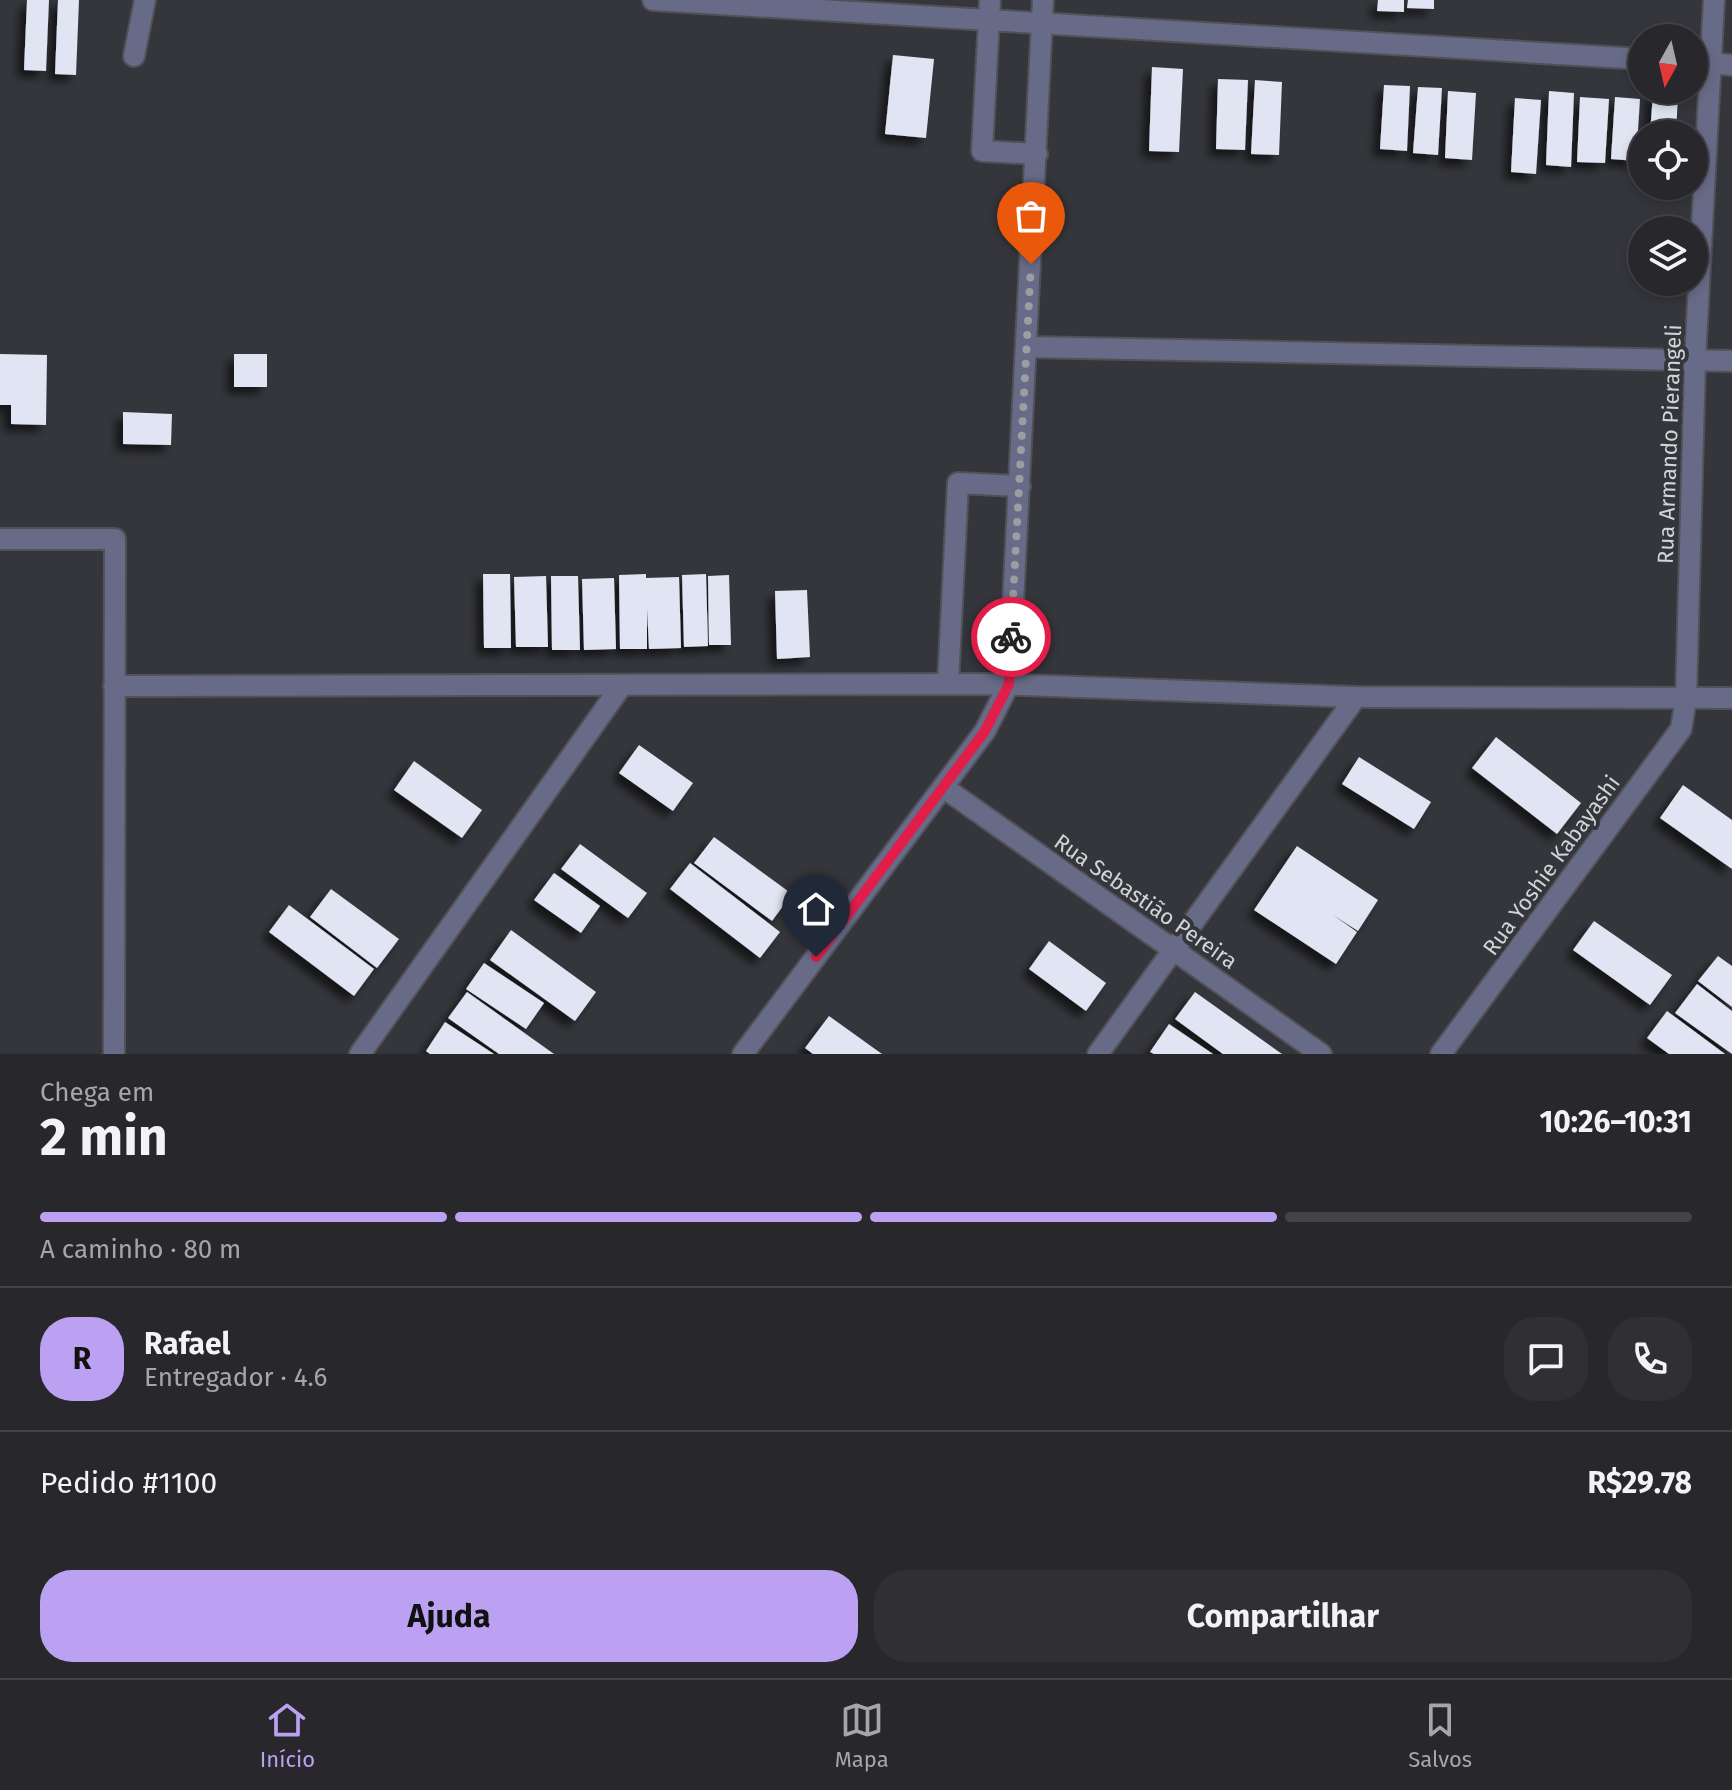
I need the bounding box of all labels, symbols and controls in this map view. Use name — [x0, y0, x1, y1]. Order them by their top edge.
north arrow — [1628, 24, 1708, 104]
map controls — [1628, 24, 1708, 296]
button: locate — [1628, 120, 1708, 200]
pin — [997, 182, 1065, 264]
icon: bag — [1009, 194, 1053, 238]
button: layers — [1628, 216, 1708, 296]
street label: Rua Armando Pierangeli — [1652, 324, 1687, 564]
courier — [971, 597, 1051, 677]
icon: bike — [989, 615, 1033, 659]
street label: Rua Yoshie Kabayashi — [1477, 770, 1626, 960]
street label: Rua Sebastião Pereira — [1049, 828, 1242, 975]
pin — [782, 875, 850, 957]
icon: home — [794, 887, 838, 931]
text: Chega em — [40, 1077, 154, 1108]
text: 10:26–10:31 — [1539, 1104, 1692, 1140]
text: 2 min — [40, 1106, 168, 1169]
text: A caminho · 80 m — [40, 1234, 241, 1265]
button: chat — [1504, 1317, 1588, 1401]
button: phone — [1608, 1317, 1692, 1401]
text: Rafael — [144, 1326, 231, 1362]
text: R — [73, 1341, 91, 1377]
text: Entregador · 4.6 — [144, 1362, 327, 1393]
text: Pedido #1100 — [40, 1465, 217, 1501]
text: R$29.78 — [1587, 1465, 1692, 1501]
button: Ajuda — [40, 1570, 858, 1662]
button: Compartilhar — [874, 1570, 1692, 1662]
tab: Início — [260, 1698, 315, 1773]
tab: Mapa — [835, 1698, 889, 1773]
tab: Salvos — [1408, 1698, 1472, 1773]

